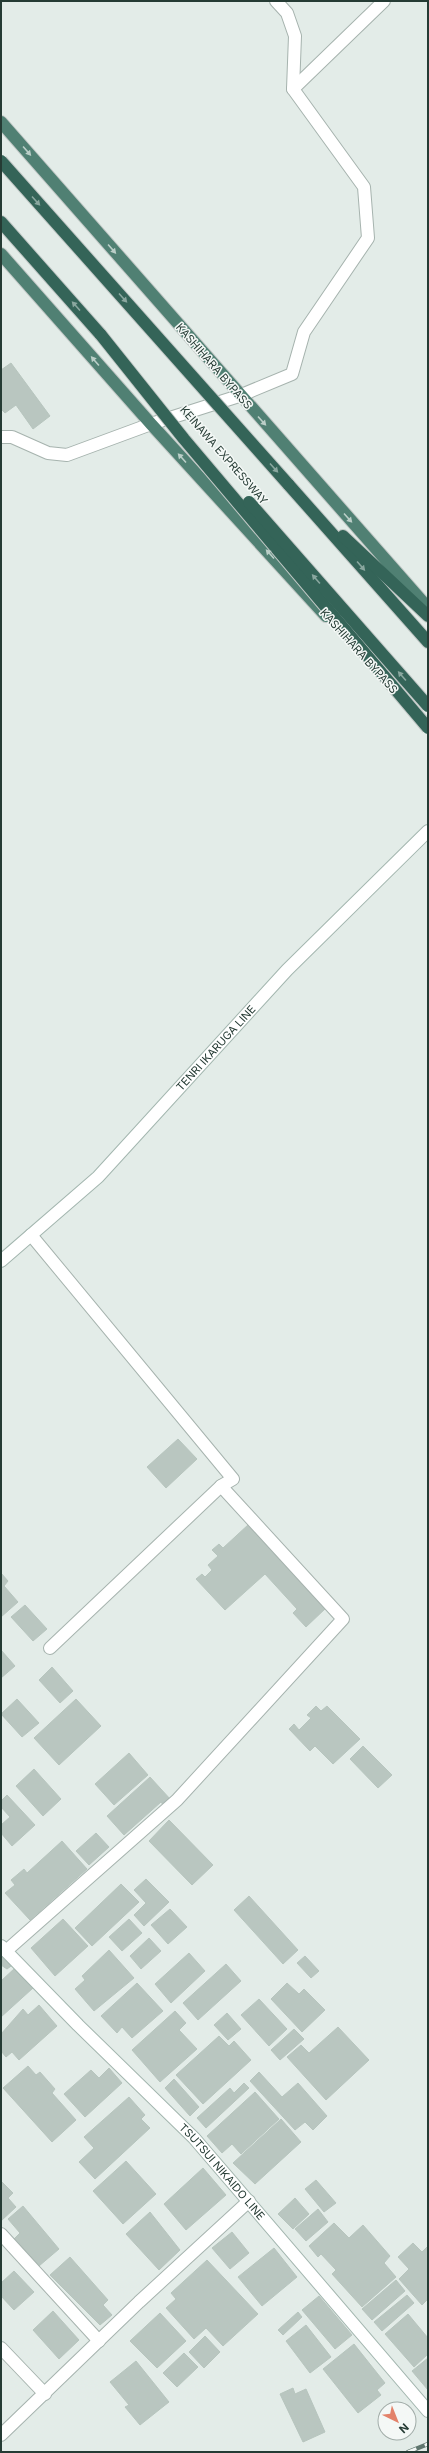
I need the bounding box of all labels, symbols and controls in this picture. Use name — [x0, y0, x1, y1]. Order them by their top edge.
one-way arrow — [22, 146, 31, 157]
one-way arrow — [32, 195, 41, 206]
one-way arrow — [108, 244, 117, 255]
one-way arrow — [118, 293, 127, 303]
one-way arrow — [71, 301, 80, 311]
street label: KASHIHARA BYPASS — [173, 320, 255, 412]
one-way arrow — [91, 355, 100, 366]
street label: KEINAWA EXPRESSWAY — [177, 403, 271, 508]
one-way arrow — [257, 416, 267, 426]
one-way arrow — [178, 453, 187, 462]
one-way arrow — [269, 463, 279, 473]
one-way arrow — [344, 513, 353, 523]
one-way arrow — [265, 548, 274, 559]
one-way arrow — [356, 561, 365, 571]
one-way arrow — [312, 574, 321, 584]
street label: KASHIHARA BYPASS — [317, 606, 401, 696]
one-way arrow — [398, 671, 407, 682]
street label: TENRI IKARUGA LINE — [173, 1002, 258, 1094]
street label: TSUTSUI NIKAIDO LINE — [176, 2120, 268, 2223]
north arrow — [377, 2401, 417, 2441]
text: N — [396, 2420, 412, 2436]

